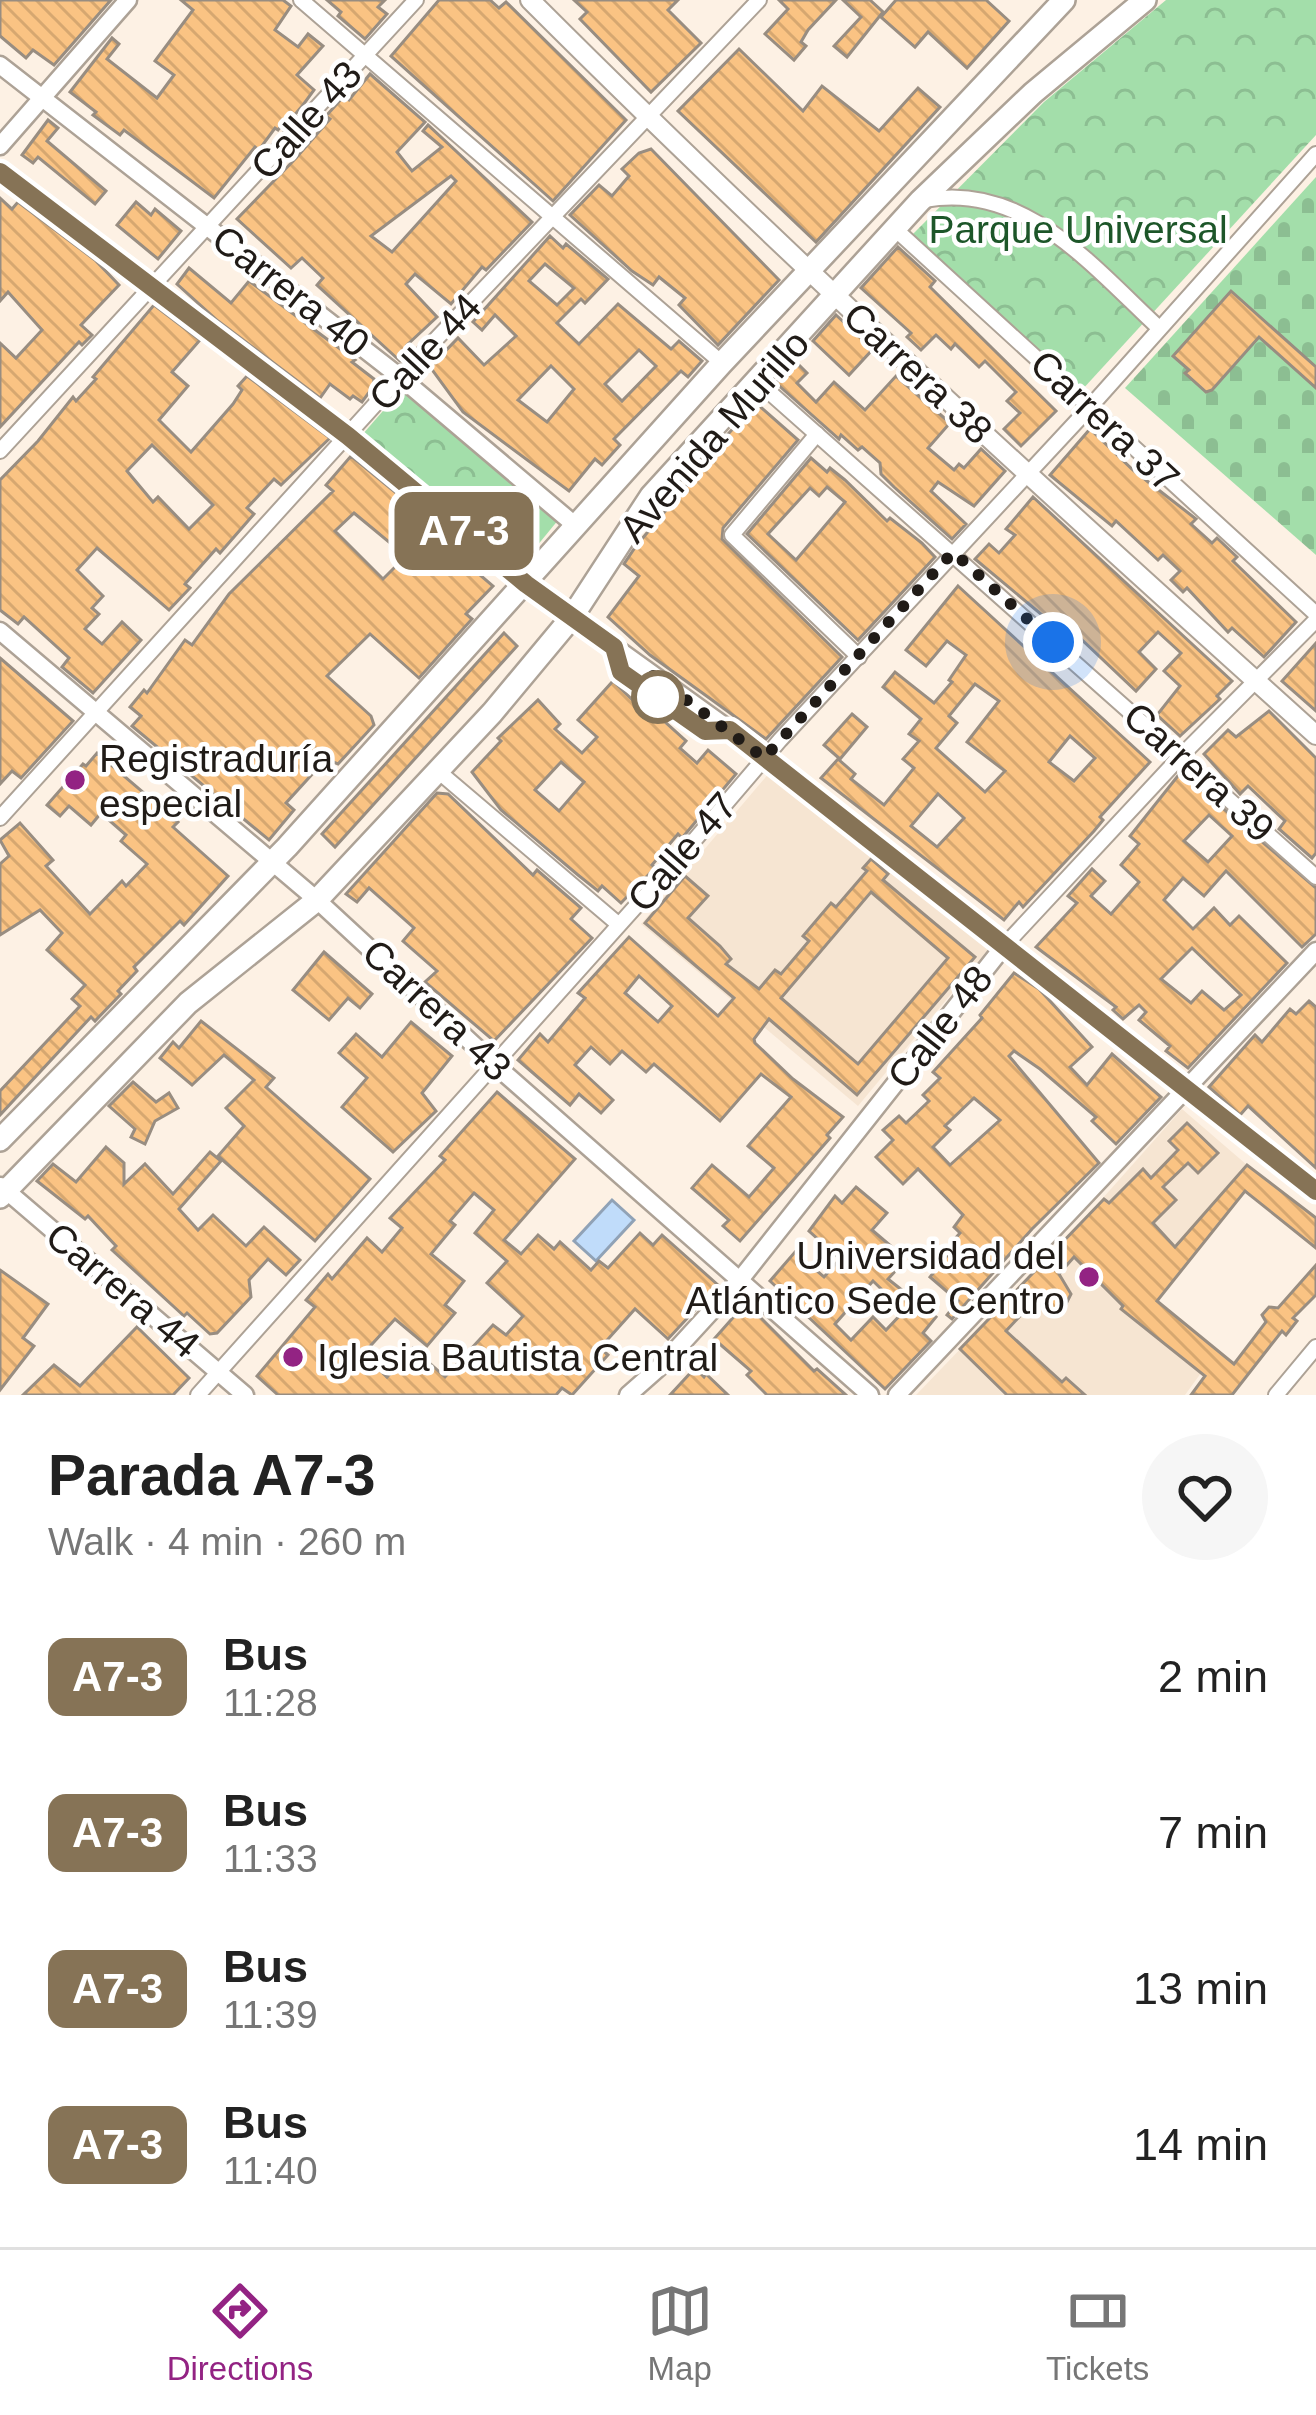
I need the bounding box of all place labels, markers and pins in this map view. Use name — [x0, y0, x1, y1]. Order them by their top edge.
unlabelled marker — [633, 672, 683, 722]
place label: Registraduría especial — [99, 737, 333, 825]
marker: Registraduría especial — [62, 767, 88, 793]
place label: Universidad del Atlántico Sede Centro — [686, 1234, 1065, 1322]
marker: Universidad del Atlántico Sede Centro — [1076, 1264, 1102, 1290]
place label: Iglesia Bautista Central — [317, 1336, 718, 1379]
marker: Iglesia Bautista Central — [280, 1344, 306, 1370]

